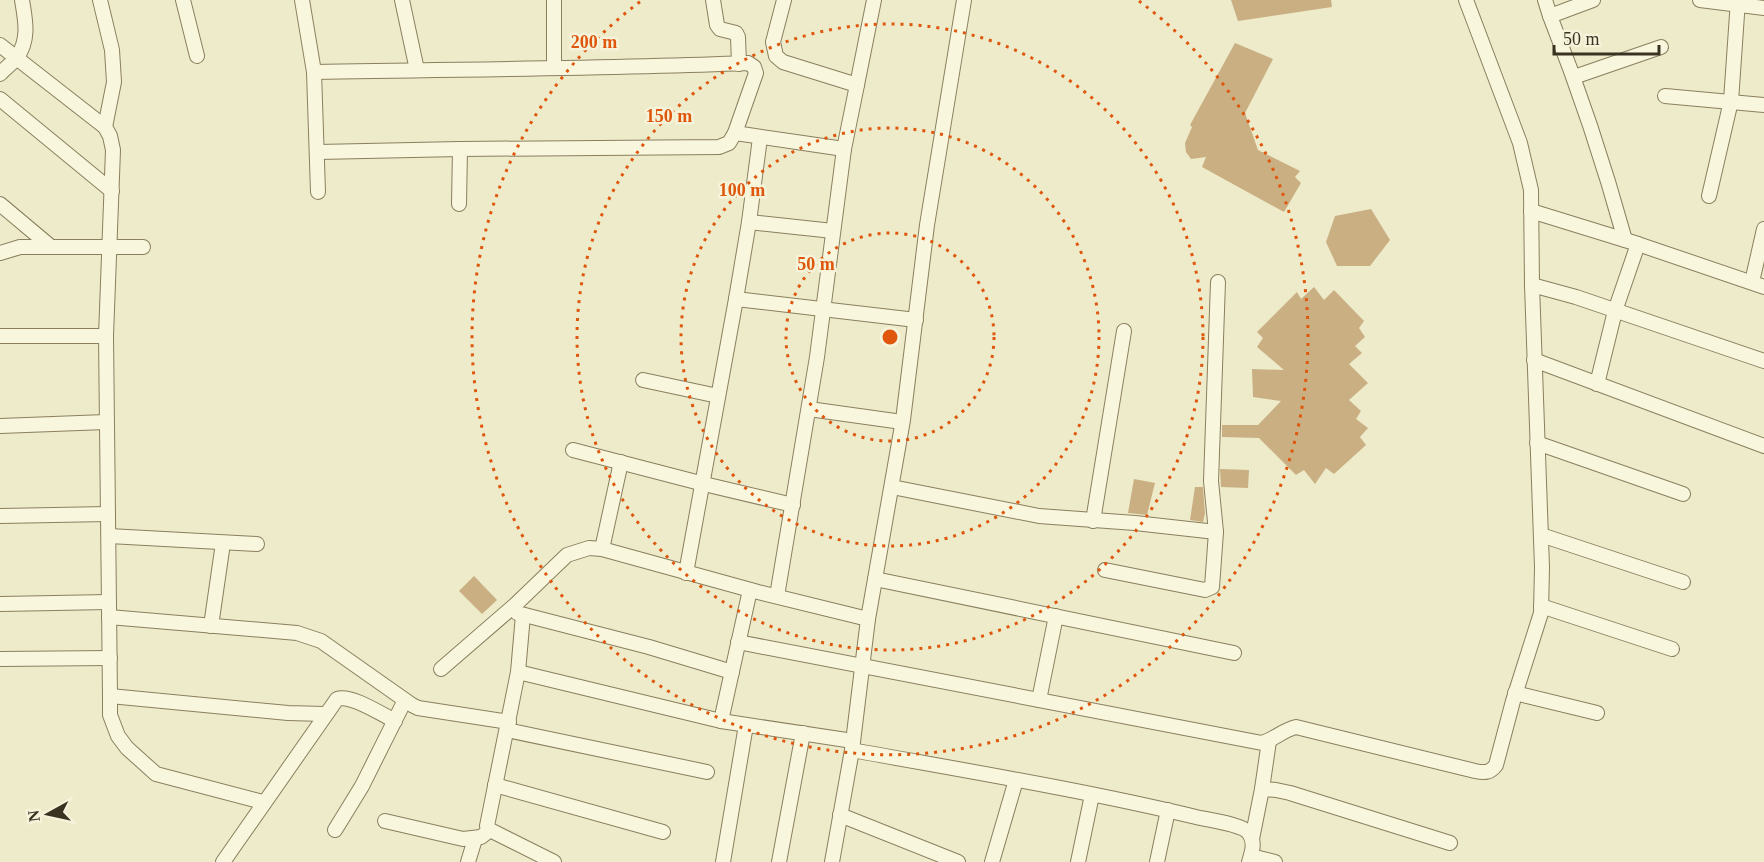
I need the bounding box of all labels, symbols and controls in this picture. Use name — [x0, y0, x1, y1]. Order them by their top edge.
scale bar — [1554, 18, 1659, 56]
text: 50 m — [1563, 29, 1600, 49]
text: 200 m — [571, 32, 617, 52]
text: 150 m — [646, 106, 692, 126]
text: 100 m — [719, 180, 765, 200]
text: 50 m — [797, 254, 835, 274]
centre of rings — [880, 327, 900, 347]
north arrow — [18, 784, 78, 844]
text: N — [24, 809, 43, 823]

